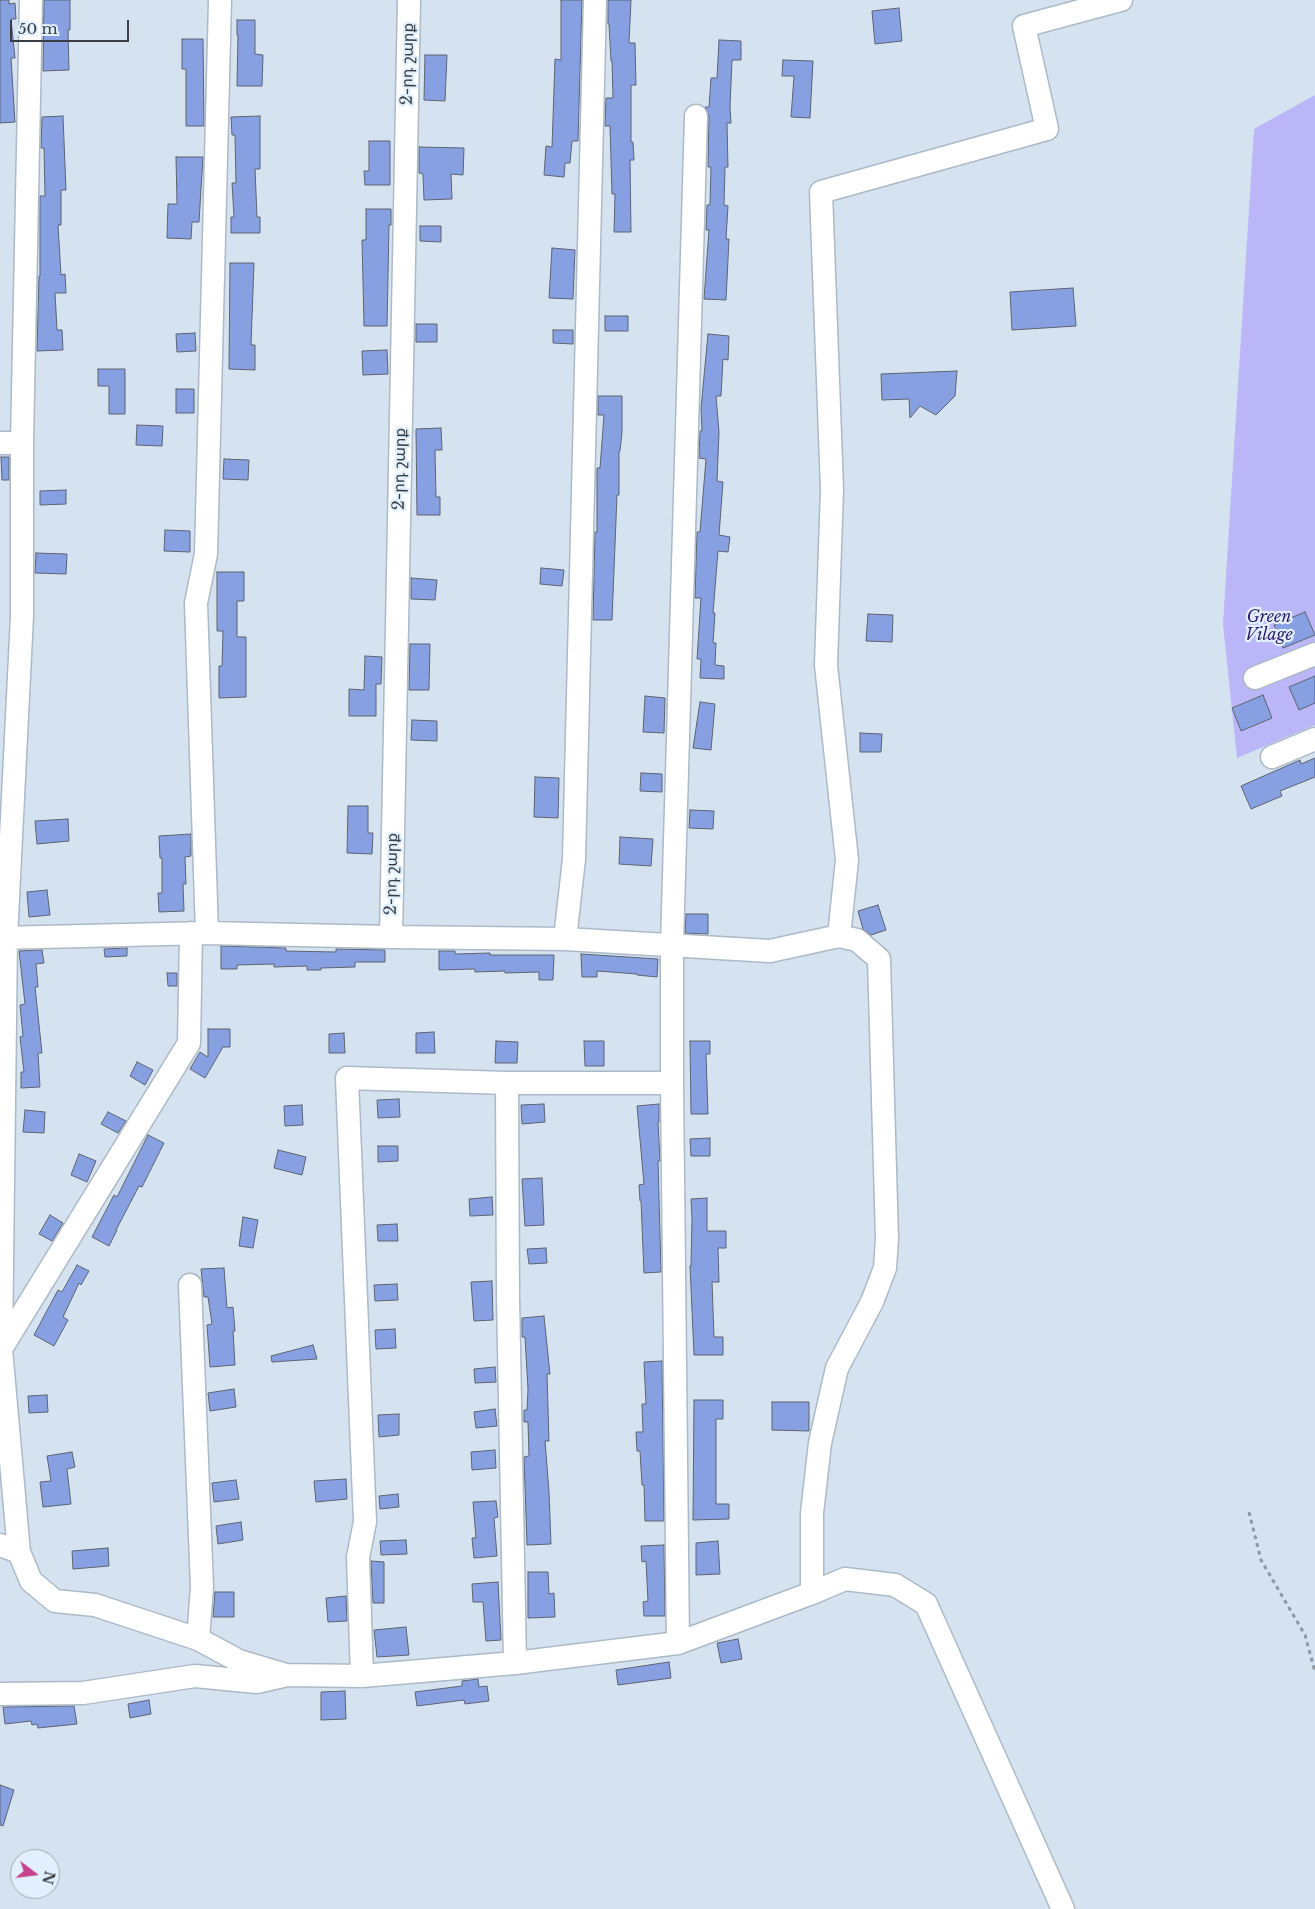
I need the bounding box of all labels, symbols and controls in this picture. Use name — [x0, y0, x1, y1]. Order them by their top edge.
scale bar — [12, 10, 131, 42]
text: 50 m — [18, 19, 58, 38]
street label: 2-րդ շարք — [398, 23, 418, 105]
street label: 2-րդ շարք — [390, 428, 410, 510]
park label: Green Vilage — [1245, 607, 1293, 645]
street label: 2-րդ շարք — [382, 833, 402, 915]
north arrow — [10, 1849, 60, 1899]
text: N — [38, 1869, 59, 1886]

